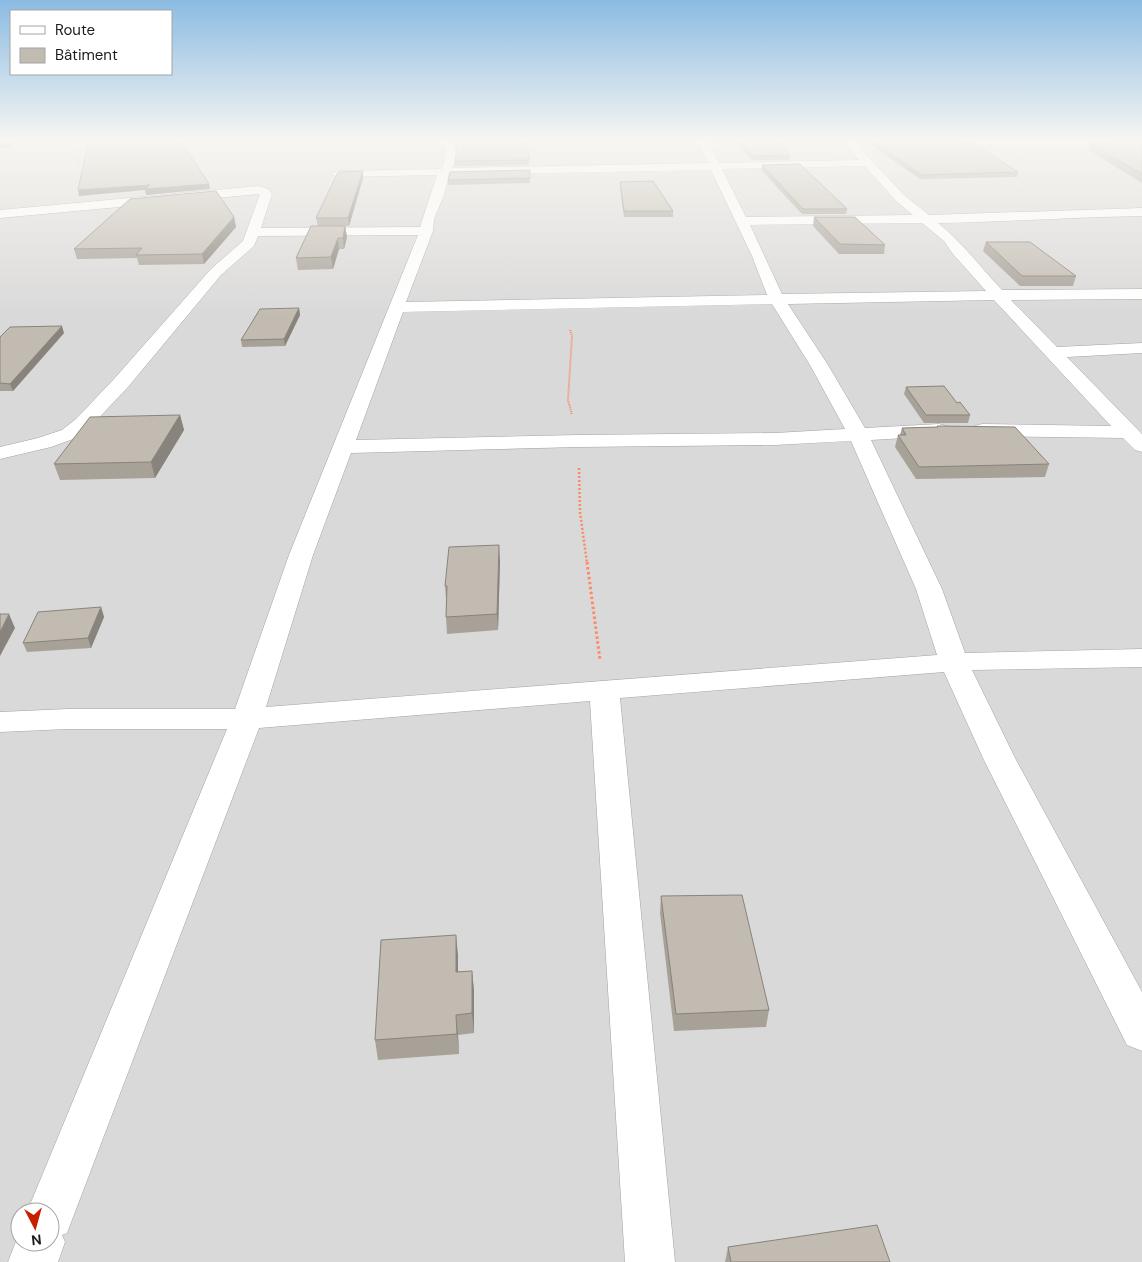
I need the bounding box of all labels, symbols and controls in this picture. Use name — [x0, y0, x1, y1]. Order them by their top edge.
legend — [10, 10, 172, 75]
text: Route — [55, 20, 95, 40]
text: Bâtiment — [55, 45, 118, 65]
north arrow — [10, 1202, 60, 1252]
text: N — [30, 1230, 42, 1249]

